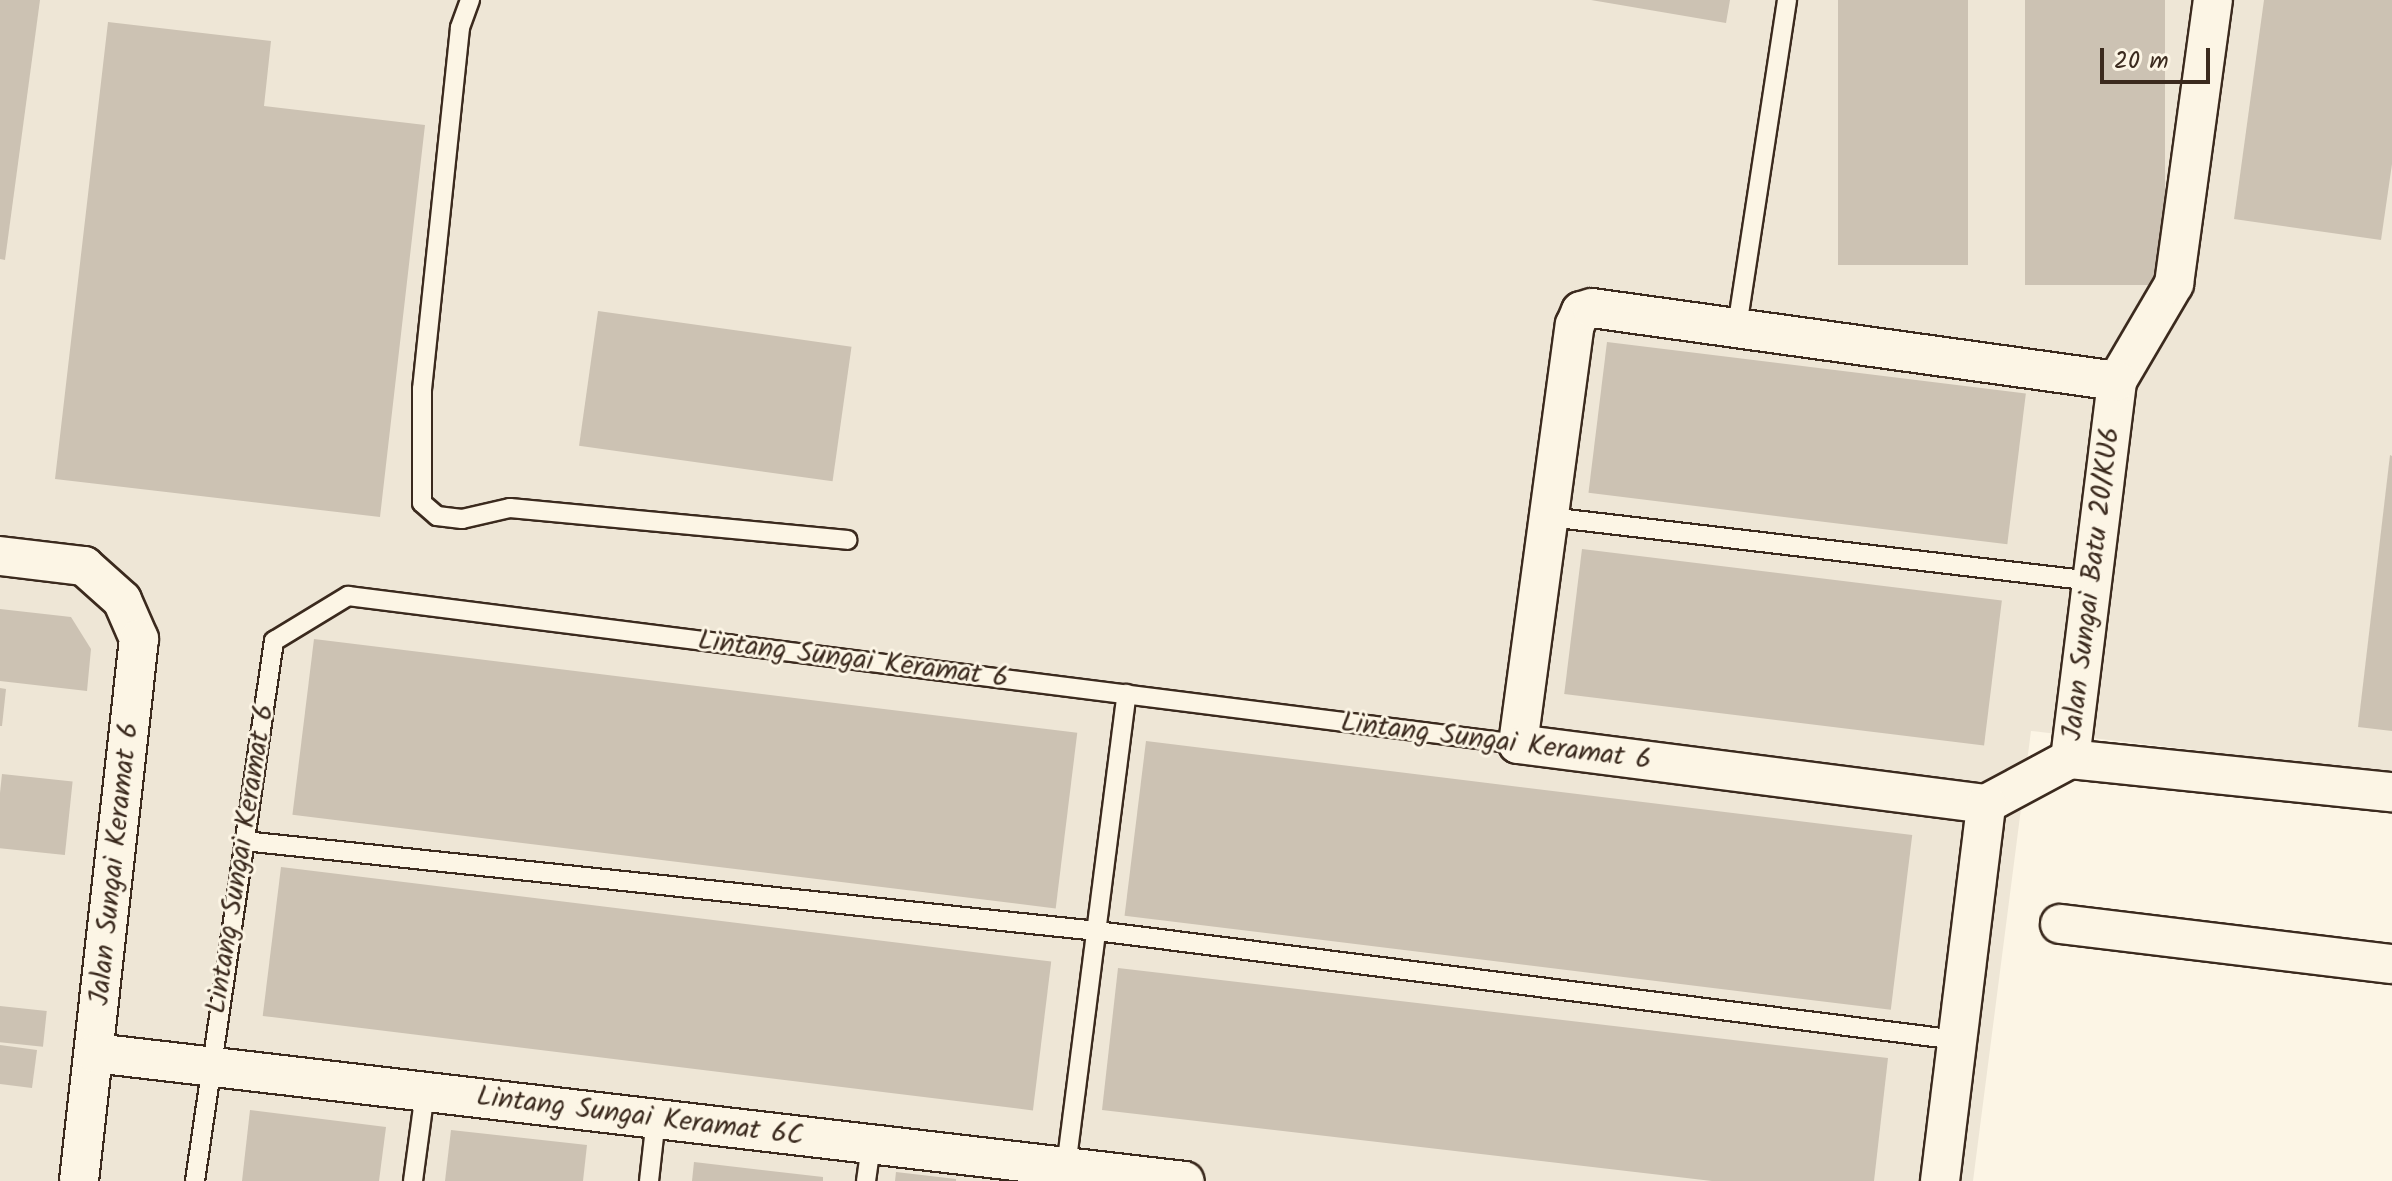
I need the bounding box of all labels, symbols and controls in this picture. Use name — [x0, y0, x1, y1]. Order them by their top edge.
scale bar — [2104, 32, 2214, 82]
text: 20 m — [2114, 42, 2169, 81]
street label: Jalan Sungai Batu 20/KU6 — [2056, 425, 2128, 743]
street label: Lintang Sungai Keramat 6 — [696, 624, 1010, 696]
street label: Lintang Sungai Keramat 6 — [200, 702, 282, 1016]
street label: Lintang Sungai Keramat 6 — [1339, 706, 1653, 778]
street label: Jalan Sungai Keramat 6 — [83, 721, 147, 1007]
street label: Lintang Sungai Keramat 6C — [475, 1080, 805, 1154]

